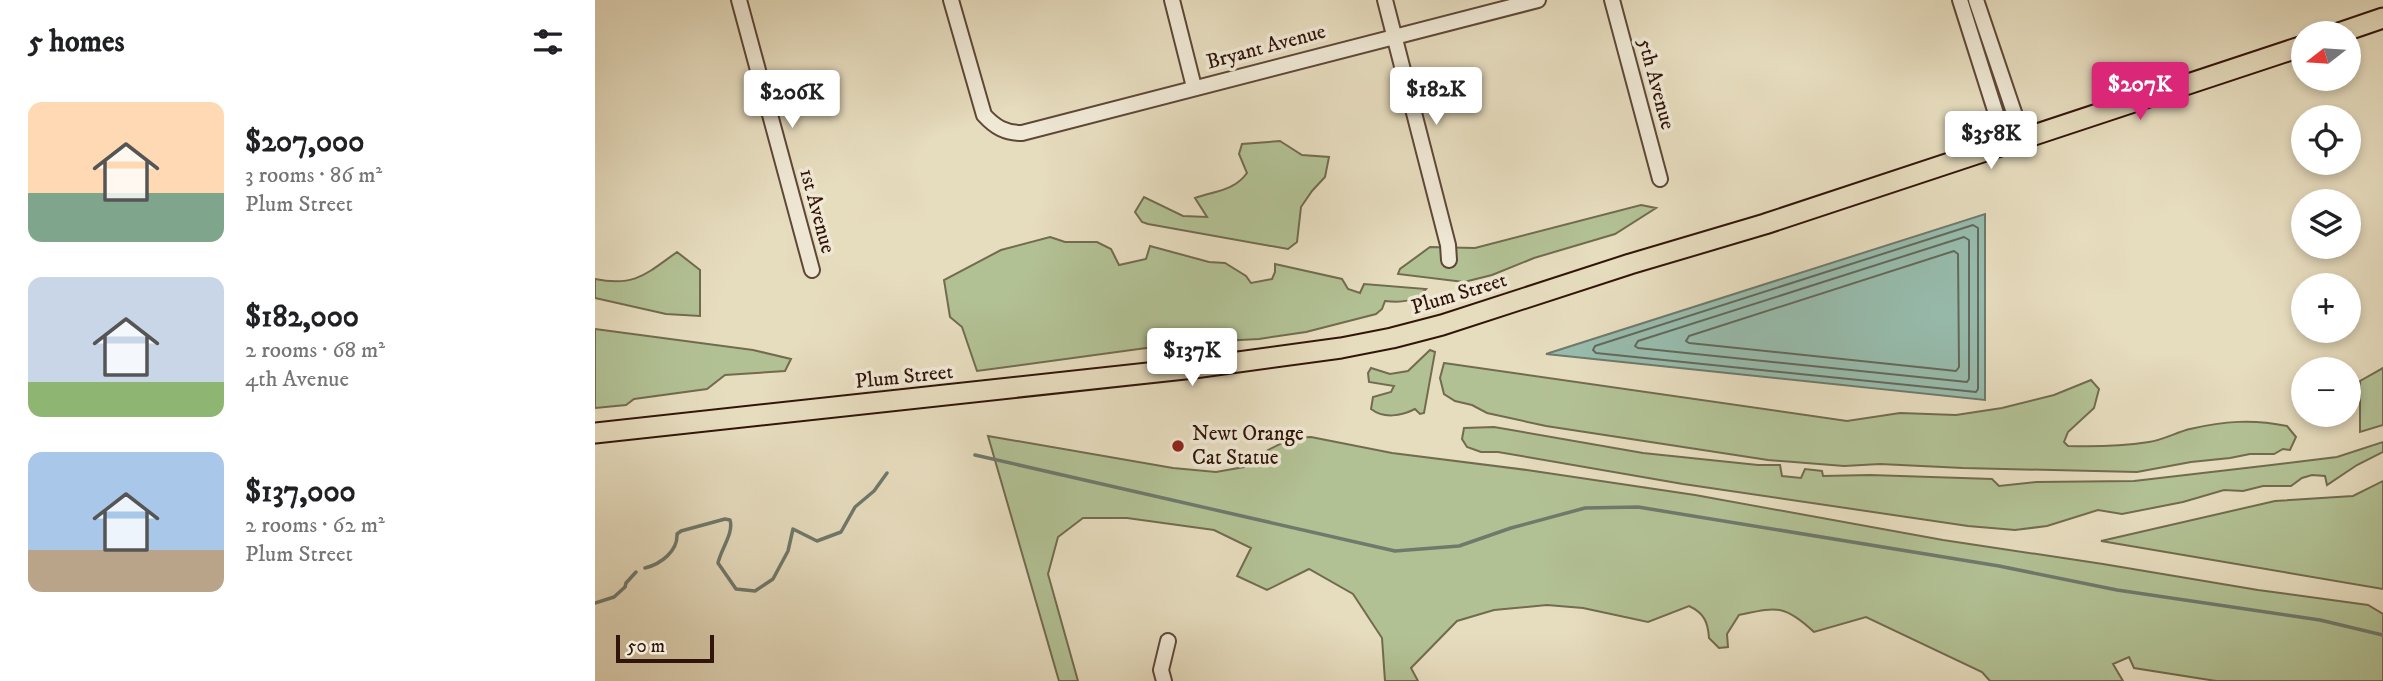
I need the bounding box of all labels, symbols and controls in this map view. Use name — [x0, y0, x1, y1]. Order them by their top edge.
street label: Bryant Avenue — [1203, 19, 1329, 75]
north arrow — [2291, 21, 2361, 91]
map controls — [2291, 21, 2361, 427]
icon: filters — [529, 23, 567, 61]
text: 5 homes — [28, 24, 124, 61]
street label: 5th Avenue — [1631, 36, 1681, 133]
pin: $207K — [2091, 62, 2189, 122]
pin: $182K — [1387, 68, 1485, 127]
text: $207K — [2108, 70, 2172, 99]
pin: $206K — [743, 71, 841, 130]
text: $182K — [1406, 75, 1466, 104]
text: $206K — [760, 78, 824, 107]
button: locate — [2291, 105, 2361, 175]
pin: $358K — [1942, 111, 2040, 171]
text: $358K — [1961, 119, 2021, 148]
text: $207,000 — [245, 124, 364, 161]
icon: home — [84, 130, 168, 214]
text: 3 rooms · 86 m² — [245, 161, 382, 190]
street label: 1st Avenue — [793, 166, 841, 256]
button: layers — [2291, 189, 2361, 259]
text: Plum Street — [245, 190, 353, 219]
street label: Plum Street — [1408, 267, 1510, 321]
button: + — [2291, 273, 2361, 343]
text: $182,000 — [245, 299, 359, 336]
icon: home — [84, 305, 168, 389]
pin: $137K — [1143, 328, 1241, 388]
text: 2 rooms · 68 m² — [245, 336, 385, 365]
text: $137K — [1163, 336, 1221, 365]
button: − — [2291, 357, 2361, 427]
street label: Plum Street — [854, 359, 955, 395]
text: 4th Avenue — [245, 365, 349, 394]
place label: Newt Orange Cat Statue — [1192, 421, 1304, 471]
marker: Newt Orange Cat Statue — [1170, 438, 1186, 454]
text: $137,000 — [245, 474, 356, 511]
icon: home — [84, 480, 168, 564]
text: 2 rooms · 62 m² — [245, 511, 385, 540]
text: Plum Street — [245, 540, 353, 569]
scale bar — [616, 632, 714, 664]
text: 50 m — [627, 635, 665, 658]

